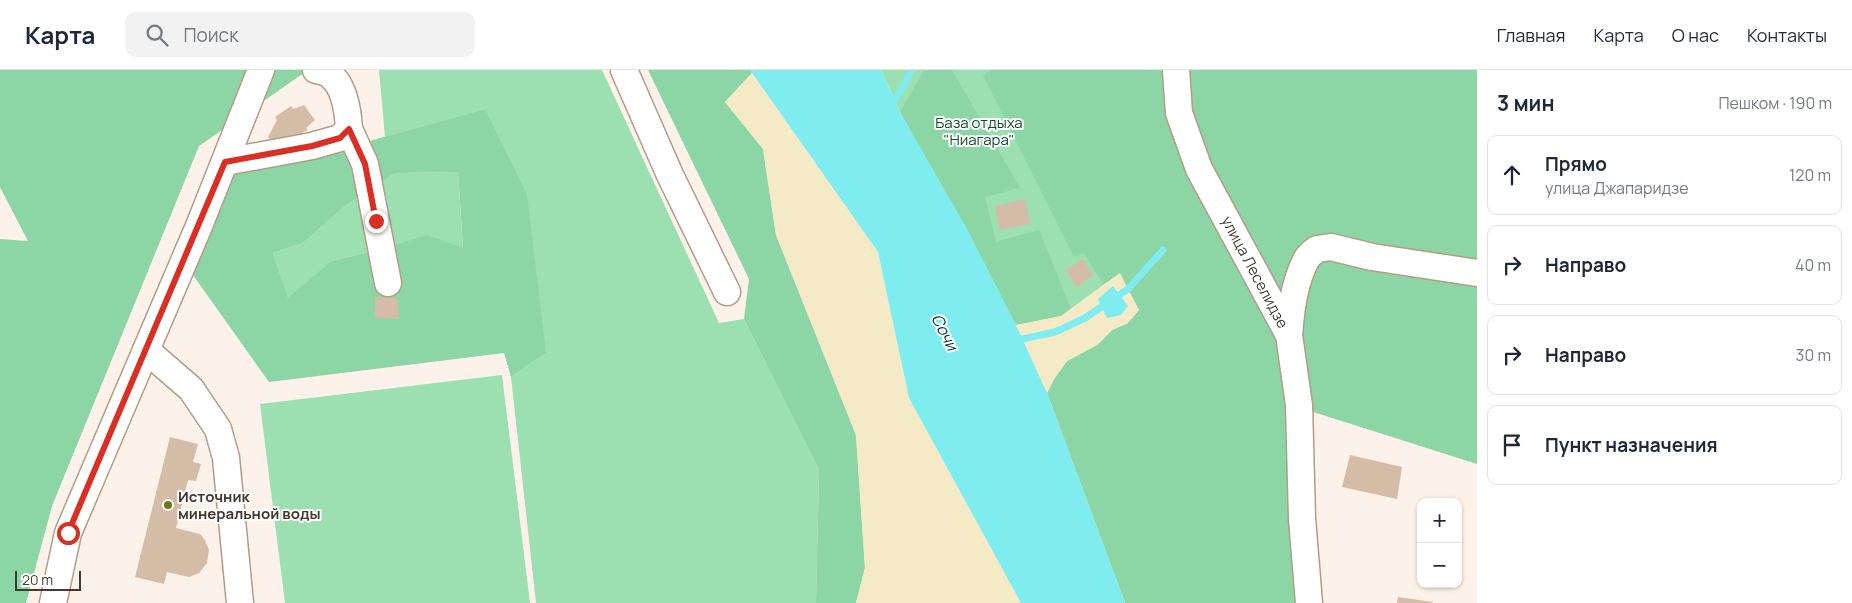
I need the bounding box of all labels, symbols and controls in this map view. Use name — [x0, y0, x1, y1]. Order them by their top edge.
search box — [125, 12, 475, 57]
text: Карта — [25, 18, 95, 51]
icon: search — [143, 21, 171, 49]
text: Поиск — [183, 22, 239, 48]
text: Главная — [1497, 23, 1566, 47]
text: Карта — [1594, 23, 1644, 47]
text: О нас — [1672, 23, 1719, 47]
text: Контакты — [1747, 23, 1827, 47]
text: 3 мин — [1497, 89, 1554, 117]
text: Пешком · 190 m — [1718, 92, 1832, 114]
park label: База отдыха "Ниагара" — [935, 112, 1023, 150]
text: Прямо — [1545, 151, 1607, 177]
icon: ahead — [1498, 161, 1526, 189]
text: 120 m — [1789, 164, 1831, 186]
text: улица Джапаридзе — [1545, 177, 1689, 199]
route end — [365, 210, 388, 233]
street label: улица Леселидзе — [1217, 212, 1294, 332]
icon: right — [1498, 251, 1526, 279]
text: Направо — [1545, 252, 1626, 278]
text: 40 m — [1795, 254, 1831, 276]
water label: Сочи — [926, 310, 964, 356]
icon: right — [1498, 341, 1526, 369]
text: Направо — [1545, 342, 1626, 368]
text: 30 m — [1796, 344, 1831, 366]
icon: arrive — [1498, 431, 1526, 459]
text: Пункт назначения — [1545, 432, 1718, 458]
place label: Источник минеральной воды — [178, 486, 321, 524]
map controls — [1417, 498, 1462, 588]
button: + — [1417, 498, 1462, 543]
marker: Источник минеральной воды — [162, 499, 174, 511]
route start — [57, 522, 80, 545]
button: − — [1417, 543, 1462, 588]
scale bar — [15, 568, 81, 591]
text: 20 m — [22, 570, 53, 589]

